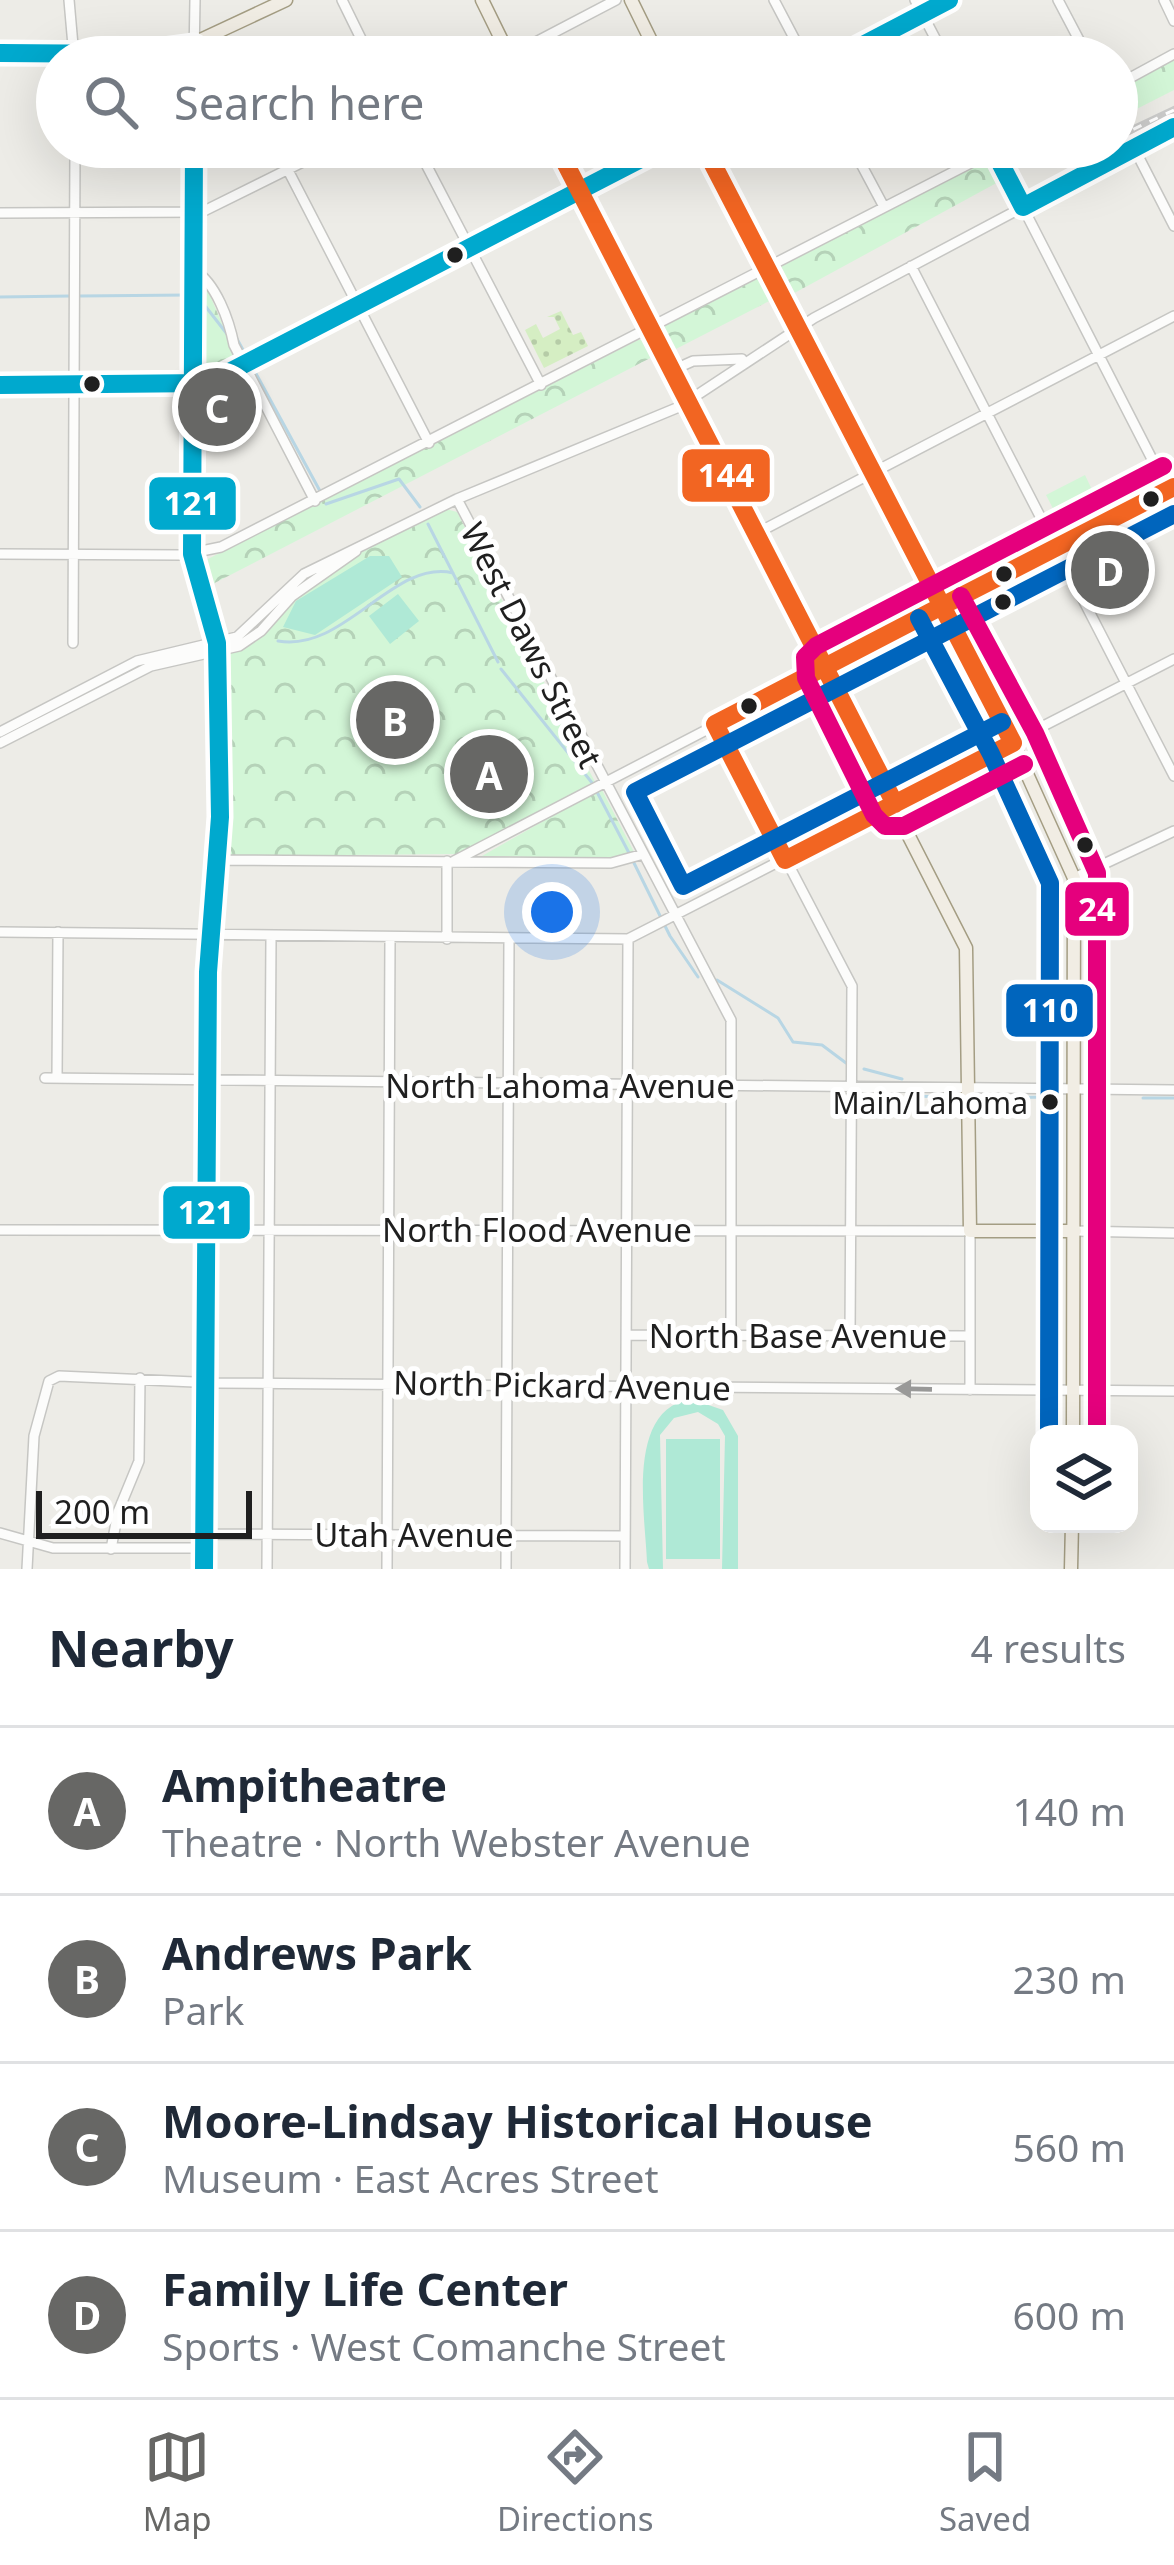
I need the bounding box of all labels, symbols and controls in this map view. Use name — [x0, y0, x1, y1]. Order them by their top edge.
search box — [36, 36, 1138, 168]
icon: search — [78, 69, 144, 135]
text: Search here — [174, 72, 424, 133]
unlabelled marker — [444, 244, 466, 266]
pin: C — [178, 362, 256, 452]
unlabelled marker — [81, 373, 103, 395]
line badge: 144 — [680, 447, 772, 504]
text: 144 — [698, 452, 754, 497]
line badge: 121 — [147, 475, 238, 532]
text: 121 — [164, 480, 220, 525]
unlabelled marker — [1140, 488, 1162, 510]
street label: West Daws Street — [451, 514, 613, 776]
pin: D — [1071, 525, 1149, 615]
unlabelled marker — [993, 563, 1015, 585]
unlabelled marker — [992, 591, 1014, 613]
pin: B — [356, 675, 434, 765]
unlabelled marker — [738, 695, 760, 717]
pin: A — [450, 729, 528, 819]
unlabelled marker — [1074, 834, 1096, 856]
line badge: 24 — [1063, 880, 1131, 938]
your location — [522, 882, 582, 942]
text: 24 — [1078, 886, 1116, 931]
line badge: 110 — [1004, 982, 1095, 1039]
text: 110 — [1022, 987, 1078, 1032]
street label: North Lahoma Avenue — [385, 1063, 735, 1108]
place label: Main/Lahoma — [832, 1082, 1028, 1123]
marker: Main/Lahoma — [1039, 1091, 1061, 1113]
line badge: 121 — [161, 1184, 252, 1241]
text: 121 — [178, 1189, 234, 1234]
street label: North Flood Avenue — [382, 1207, 692, 1252]
street label: North Base Avenue — [649, 1313, 947, 1358]
street label: North Pickard Avenue — [393, 1360, 731, 1410]
one-way arrow — [894, 1379, 932, 1399]
map controls — [1030, 1425, 1138, 1533]
button: layers — [1030, 1425, 1138, 1533]
scale bar — [36, 1485, 252, 1538]
text: 200 m — [54, 1489, 150, 1534]
street label: Utah Avenue — [314, 1512, 514, 1557]
text: Nearby — [48, 1612, 234, 1682]
text: 4 results — [971, 1621, 1126, 1674]
text: Ampitheatre — [162, 1754, 447, 1815]
text: A — [74, 1784, 101, 1837]
text: 140 m — [1012, 1784, 1126, 1837]
text: Theatre · North Webster Avenue — [162, 1815, 751, 1868]
text: Andrews Park — [162, 1922, 472, 1983]
text: B — [74, 1952, 100, 2005]
text: 230 m — [1012, 1952, 1126, 2005]
text: Park — [162, 1983, 244, 2036]
text: Moore-Lindsay Historical House — [162, 2090, 873, 2151]
text: C — [74, 2120, 100, 2173]
text: 560 m — [1012, 2120, 1126, 2173]
text: Museum · East Acres Street — [162, 2151, 659, 2204]
text: Family Life Center — [162, 2258, 568, 2319]
text: D — [73, 2288, 101, 2341]
text: 600 m — [1012, 2288, 1126, 2341]
text: Sports · West Comanche Street — [162, 2319, 726, 2372]
tab: Map — [143, 2424, 211, 2541]
tab: Directions — [497, 2424, 654, 2541]
tab: Saved — [939, 2424, 1031, 2541]

